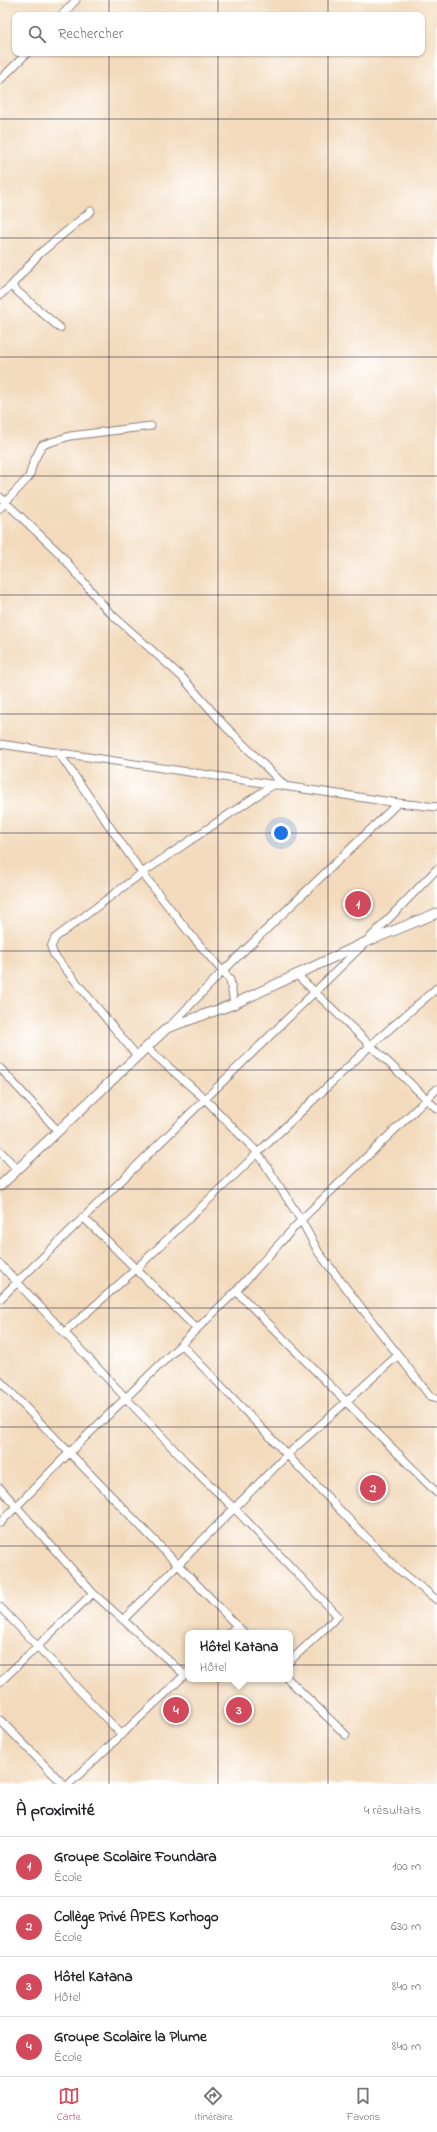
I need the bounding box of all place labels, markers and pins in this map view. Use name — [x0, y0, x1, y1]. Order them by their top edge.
pin: 1 — [345, 889, 371, 919]
pin: 2 — [360, 1473, 386, 1503]
pin: 4 — [163, 1695, 189, 1725]
pin: 3 — [226, 1695, 252, 1725]

